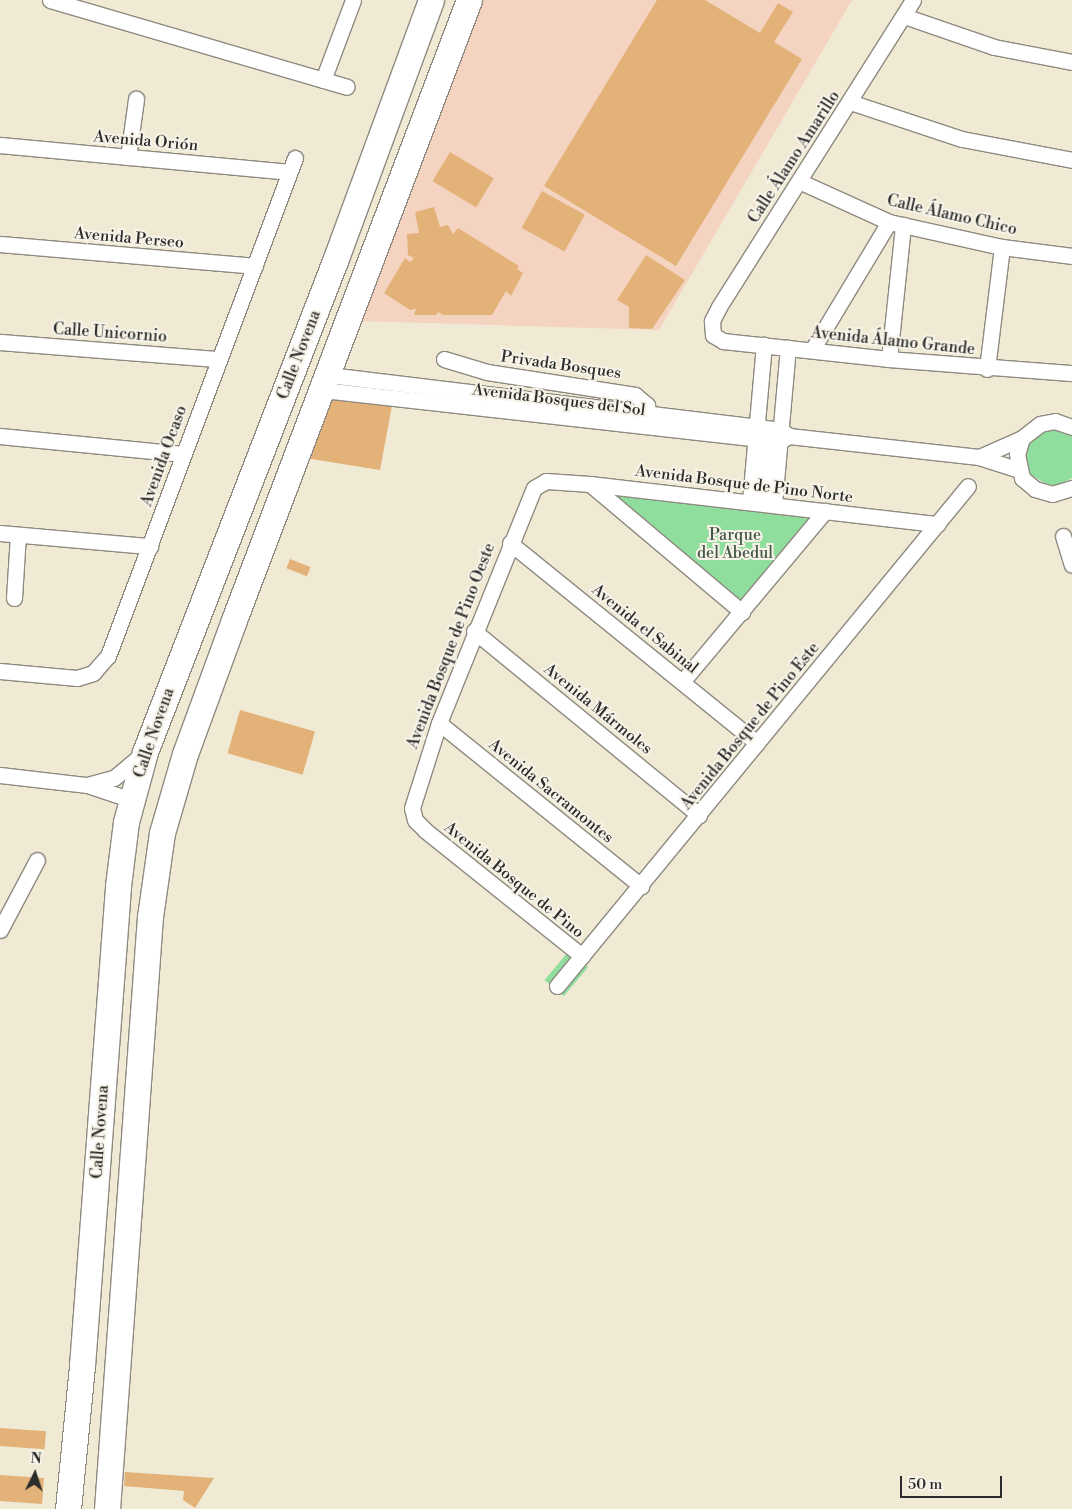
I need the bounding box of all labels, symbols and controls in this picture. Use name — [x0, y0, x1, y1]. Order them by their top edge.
street label: Calle Álamo Amarillo — [744, 87, 844, 227]
street label: Avenida Orión — [93, 127, 199, 155]
street label: Calle Álamo Chico — [885, 191, 1019, 239]
street label: Avenida Perseo — [73, 224, 185, 252]
street label: Calle Novena — [273, 308, 325, 402]
street label: Calle Unicornio — [52, 319, 168, 347]
street label: Avenida Álamo Grande — [810, 323, 976, 359]
street label: Privada Bosques — [500, 347, 622, 383]
street label: Avenida Bosques del Sol — [471, 380, 647, 420]
street label: Avenida Ocaso — [137, 403, 191, 509]
street label: Avenida Bosque de Pino Norte — [634, 461, 854, 507]
park label: Parque del Abedul — [697, 525, 773, 563]
street label: Avenida Bosque de Pino Oeste — [403, 540, 499, 752]
street label: Avenida el Sabinal — [588, 580, 702, 678]
street label: Avenida Bosque de Pino Este — [677, 639, 823, 813]
street label: Avenida Mármoles — [540, 660, 656, 758]
street label: Calle Novena — [130, 686, 178, 780]
street label: Avenida Sacramontes — [485, 735, 617, 847]
street label: Avenida Bosque de Pino — [440, 818, 588, 942]
street label: Calle Novena — [87, 1085, 113, 1179]
north arrow — [10, 1449, 60, 1499]
text: N — [30, 1450, 42, 1468]
scale bar — [902, 1466, 1004, 1498]
text: 50 m — [908, 1475, 942, 1494]

